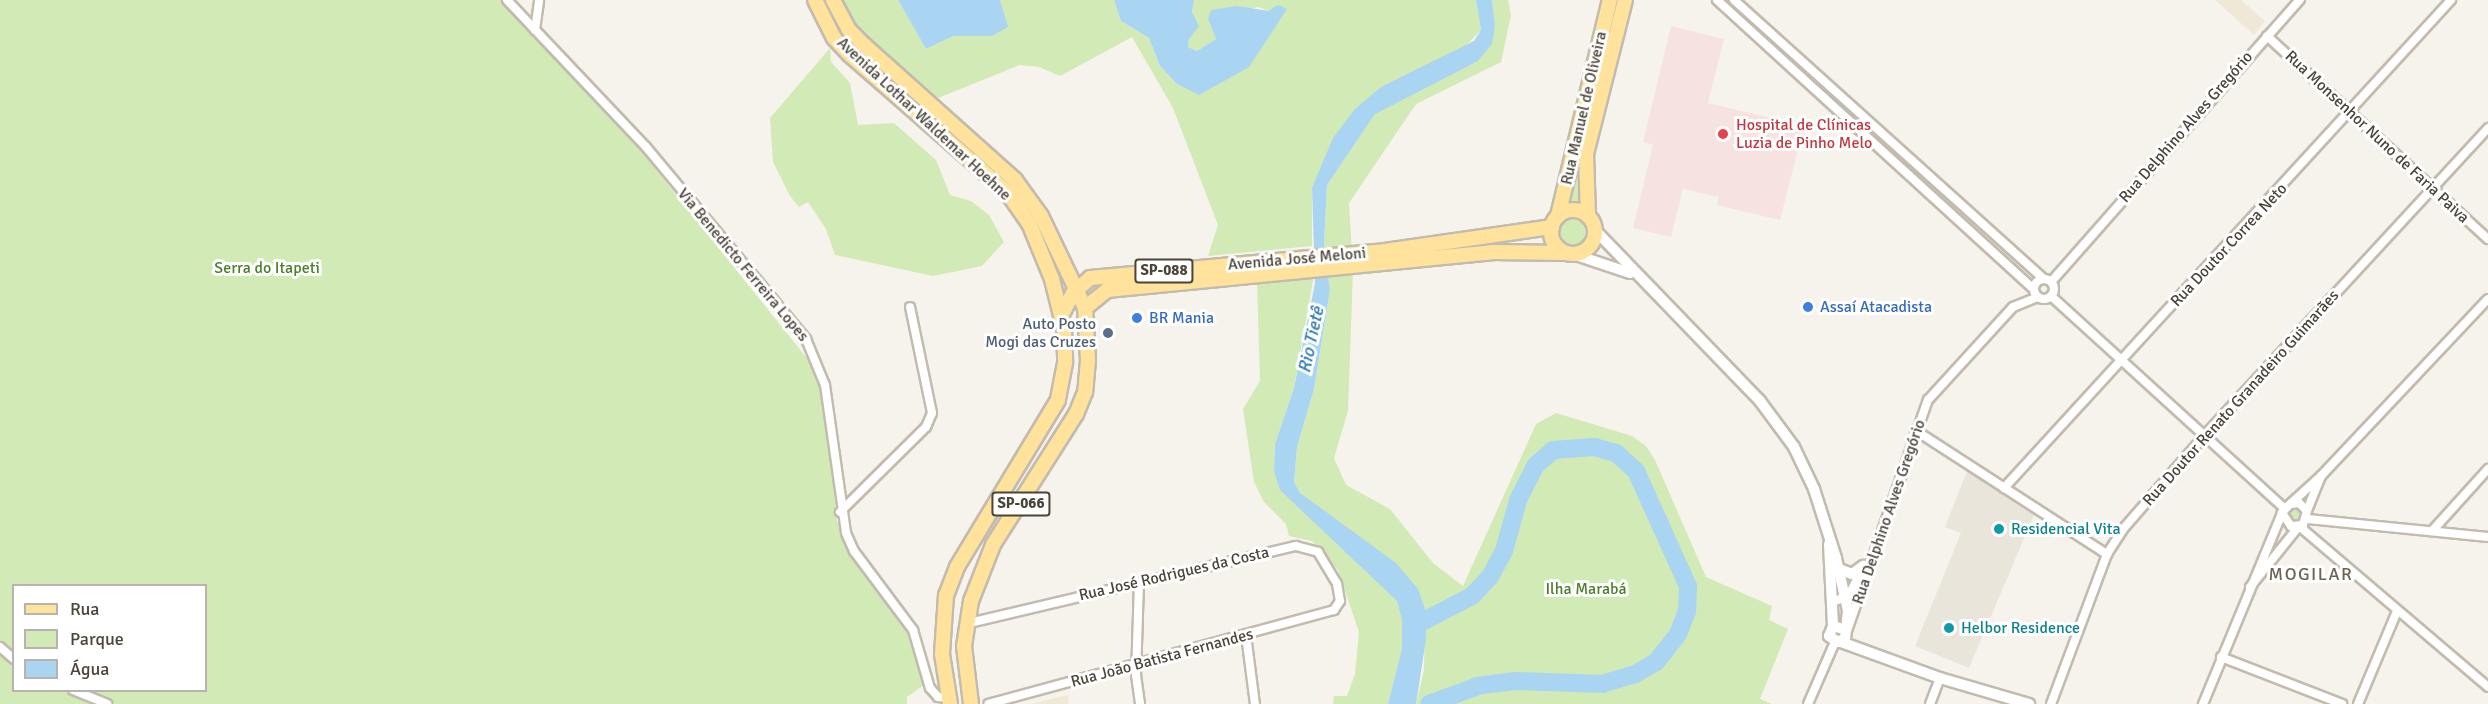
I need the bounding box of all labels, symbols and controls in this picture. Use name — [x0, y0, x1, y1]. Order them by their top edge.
street label: Rua Manuel de Oliveira — [1557, 29, 1611, 187]
street label: Avenida Lothar Waldemar Hoehne — [833, 33, 1015, 205]
street label: Rua Delphino Alves Gregório — [2115, 47, 2257, 207]
street label: Rua Monsenhor Nuno de Faria Paiva — [2281, 47, 2473, 227]
place label: Hospital de Clínicas Luzia de Pinho Melo — [1736, 115, 1872, 153]
marker: Hospital de Clínicas Luzia de Pinho Melo — [1714, 125, 1732, 143]
street label: Rua Doutor Correa Neto — [2167, 179, 2291, 311]
street label: Via Benedicto Ferreira Lopes — [673, 185, 813, 345]
street label: Avenida José Meloni — [1227, 243, 1367, 275]
park label: Serra do Itapeti — [214, 258, 320, 278]
road number: SP-088 — [1134, 259, 1194, 283]
street label: Rua Doutor Renato Granadeiro Guimarães — [2139, 286, 2343, 510]
place label: Assaí Atacadista — [1820, 297, 1932, 317]
marker: Assaí Atacadista — [1801, 300, 1815, 314]
water label: Rio Tietê — [1293, 305, 1329, 375]
place label: BR Mania — [1149, 308, 1214, 328]
marker: BR Mania — [1130, 311, 1144, 325]
place label: Auto Posto Mogi das Cruzes — [985, 314, 1096, 352]
marker: Auto Posto Mogi das Cruzes — [1101, 326, 1115, 340]
street label: Rua Delphino Alves Gregório — [1848, 417, 1930, 607]
road number: SP-066 — [991, 492, 1051, 516]
place label: Residencial Vita — [2011, 519, 2121, 539]
marker: Residencial Vita — [1992, 522, 2006, 536]
street label: Rua José Rodrigues da Costa — [1077, 543, 1271, 605]
district label: MOGILAR — [2269, 563, 2353, 585]
park label: Ilha Marabá — [1545, 579, 1627, 599]
legend — [12, 584, 207, 692]
text: Rua — [70, 598, 99, 620]
place label: Helbor Residence — [1961, 618, 2080, 638]
marker: Helbor Residence — [1942, 621, 1956, 635]
street label: Rua João Batista Fernandes — [1069, 624, 1255, 692]
text: Parque — [70, 628, 124, 650]
text: Água — [70, 658, 109, 680]

